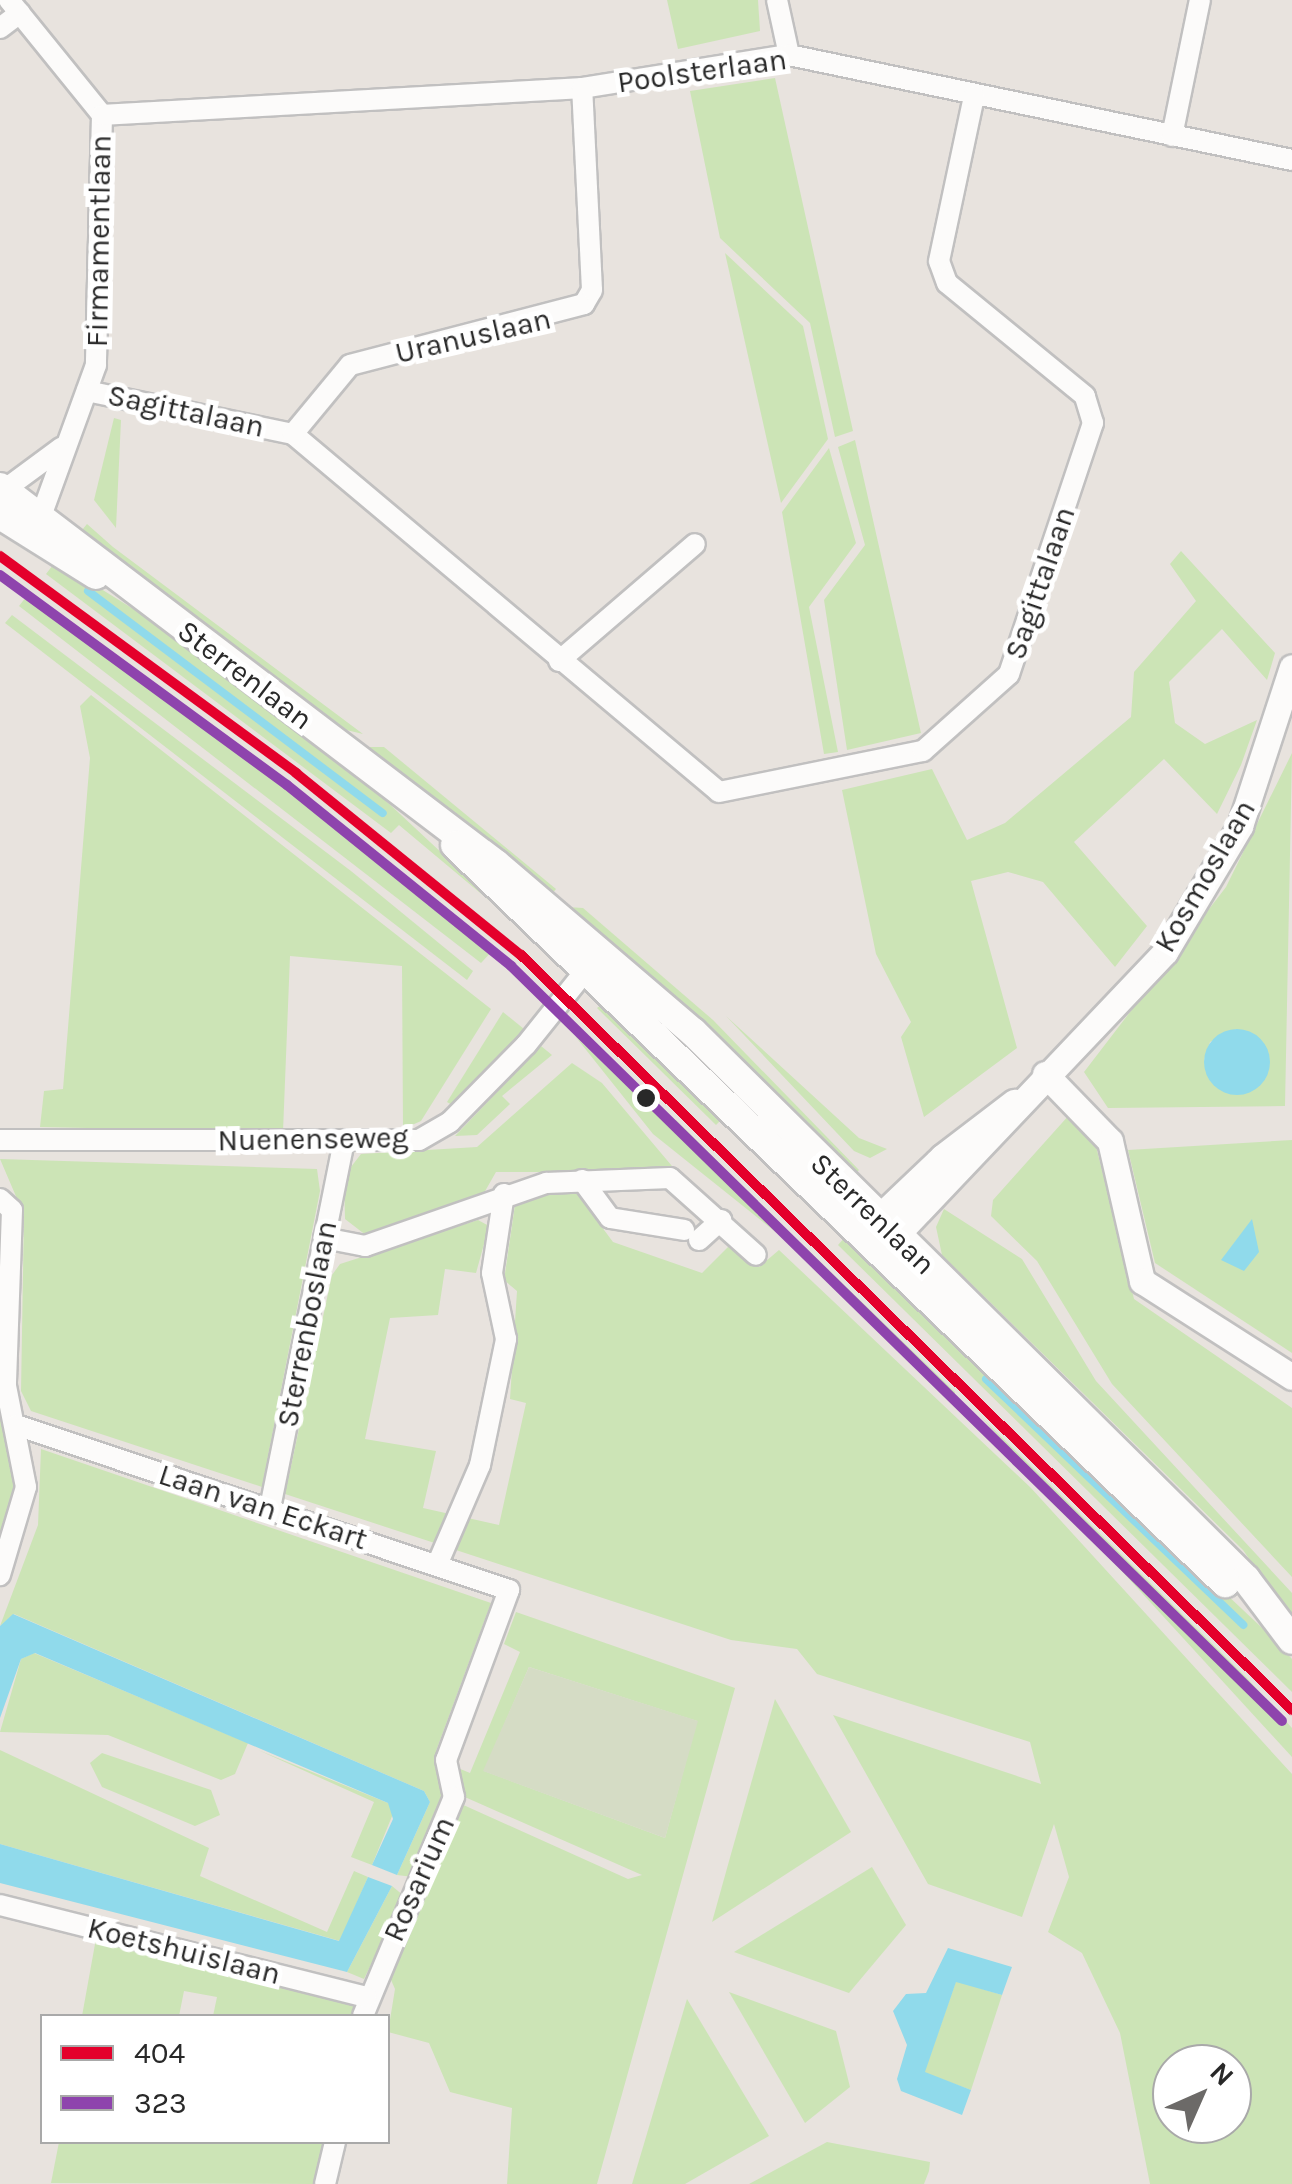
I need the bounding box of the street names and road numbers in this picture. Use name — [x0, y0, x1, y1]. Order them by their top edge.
street label: Poolsterlaan — [615, 41, 789, 101]
street label: Firmamentlaan — [79, 134, 119, 348]
street label: Uranuslaan — [392, 301, 554, 371]
street label: Sagittalaan — [104, 377, 268, 445]
street label: Sagittalaan — [997, 502, 1083, 664]
street label: Sterrenlaan — [170, 613, 320, 737]
street label: Kosmoslaan — [1147, 793, 1263, 959]
street label: Nuenenseweg — [217, 1119, 409, 1159]
street label: Sterrenlaan — [803, 1146, 943, 1282]
street label: Sterrenboslaan — [269, 1218, 345, 1430]
street label: Laan van Eckart — [154, 1456, 372, 1558]
street label: Rosarium — [375, 1811, 463, 1947]
street label: Koetshuislaan — [84, 1910, 284, 1992]

